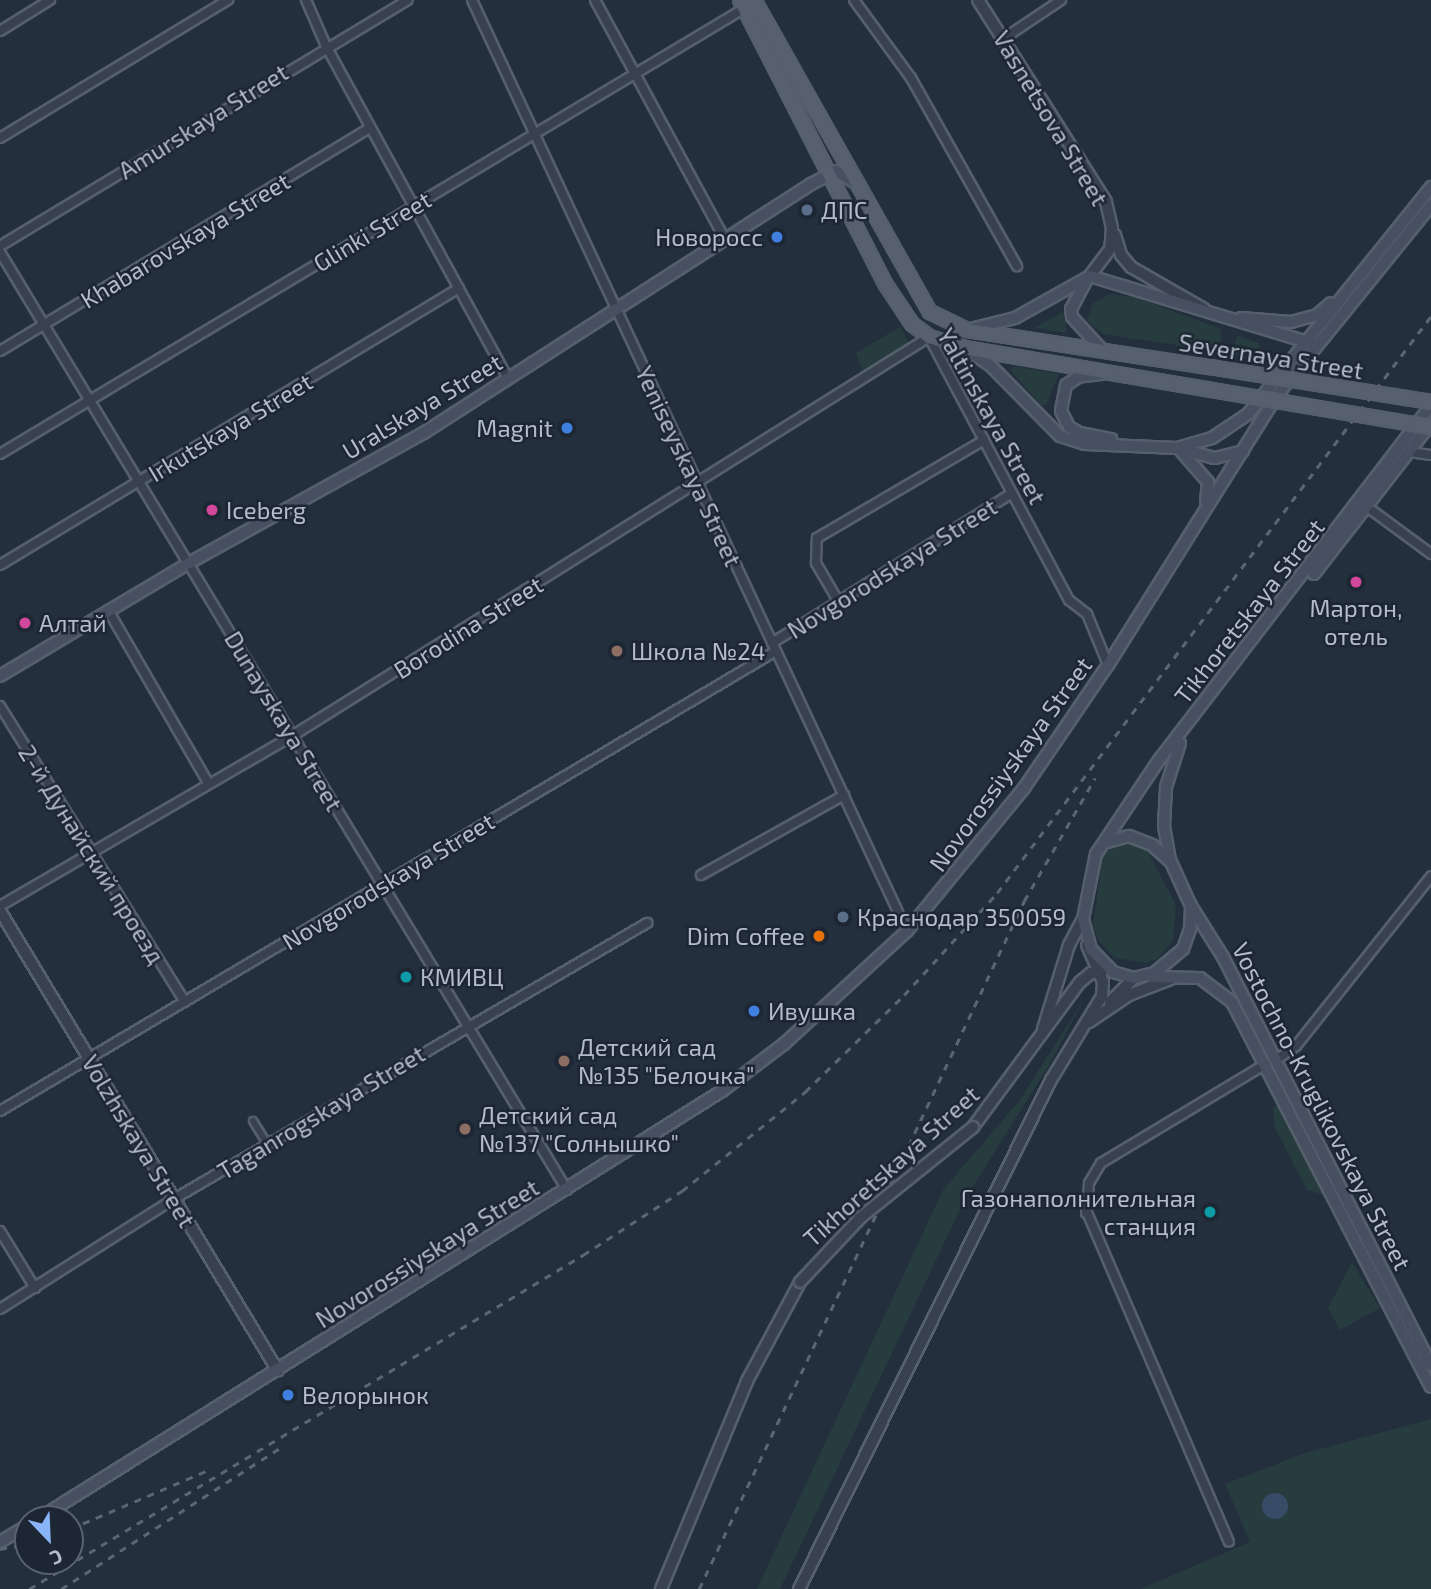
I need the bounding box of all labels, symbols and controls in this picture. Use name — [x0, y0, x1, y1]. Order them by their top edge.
street label: Vasnetsova Street — [987, 25, 1115, 211]
street label: Amurskaya Street — [113, 57, 293, 185]
street label: Khabarovskaya Street — [75, 166, 295, 314]
street label: Glinki Street — [308, 185, 436, 277]
place label: ДПС — [821, 196, 867, 224]
marker: ДПС — [799, 202, 815, 218]
place label: Новоросс — [655, 223, 763, 251]
marker: Новоросс — [769, 229, 785, 245]
street label: Yaltinskaya Street — [932, 323, 1052, 509]
street label: Severnaya Street — [1177, 327, 1365, 385]
street label: Uralskaya Street — [337, 347, 507, 465]
street label: Yeniseyskaya Street — [630, 361, 748, 571]
street label: Irkutskaya Street — [143, 367, 317, 487]
place label: Magnit — [476, 414, 553, 442]
marker: Magnit — [559, 420, 575, 436]
street label: Novgorodskaya Street — [782, 492, 1002, 644]
place label: Iceberg — [226, 496, 306, 524]
marker: Iceberg — [204, 502, 220, 518]
street label: Tikhoretskaya Street — [1168, 513, 1330, 709]
street label: Borodina Street — [388, 570, 548, 684]
marker: Мартон, отель — [1348, 574, 1364, 590]
place label: Мартон, отель — [1310, 594, 1402, 650]
place label: Алтай — [39, 609, 107, 637]
marker: Алтай — [17, 615, 33, 631]
street label: Dunayskaya Street — [219, 626, 349, 816]
place label: Школа №24 — [631, 637, 766, 665]
marker: Школа №24 — [609, 643, 625, 659]
street label: Novorossiyskaya Street — [923, 651, 1097, 877]
street label: 2-й Дунайский проезд — [13, 739, 171, 969]
street label: Novgorodskaya Street — [277, 806, 499, 956]
place label: Краснодар 350059 — [857, 903, 1066, 931]
marker: Краснодар 350059 — [835, 909, 851, 925]
place label: Dim Coffee — [687, 922, 805, 950]
marker: Dim Coffee — [811, 928, 827, 944]
street label: Vostochno-Kruglikovskaya Street — [1227, 937, 1417, 1275]
place label: КМИВЦ — [420, 963, 503, 991]
marker: КМИВЦ — [398, 969, 414, 985]
place label: Ивушка — [768, 997, 856, 1025]
marker: Ивушка — [746, 1003, 762, 1019]
place label: Детский сад №135 "Белочка" — [578, 1033, 755, 1089]
street label: Taganrogskaya Street — [212, 1039, 430, 1185]
street label: Volzhskaya Street — [76, 1050, 202, 1232]
marker: Детский сад №135 "Белочка" — [556, 1053, 572, 1069]
street label: Tikhoretskaya Street — [797, 1080, 985, 1252]
place label: Детский сад №137 "Солнышко" — [479, 1101, 679, 1157]
marker: Детский сад №137 "Солнышко" — [457, 1121, 473, 1137]
street label: Novorossiyskaya Street — [310, 1172, 544, 1334]
place label: Газонаполнительная станция — [961, 1184, 1196, 1240]
marker: Газонаполнительная станция — [1202, 1204, 1218, 1220]
place label: Велорынок — [302, 1381, 429, 1409]
marker: Велорынок — [280, 1387, 296, 1403]
north arrow — [14, 1505, 84, 1575]
text: С — [47, 1545, 66, 1571]

